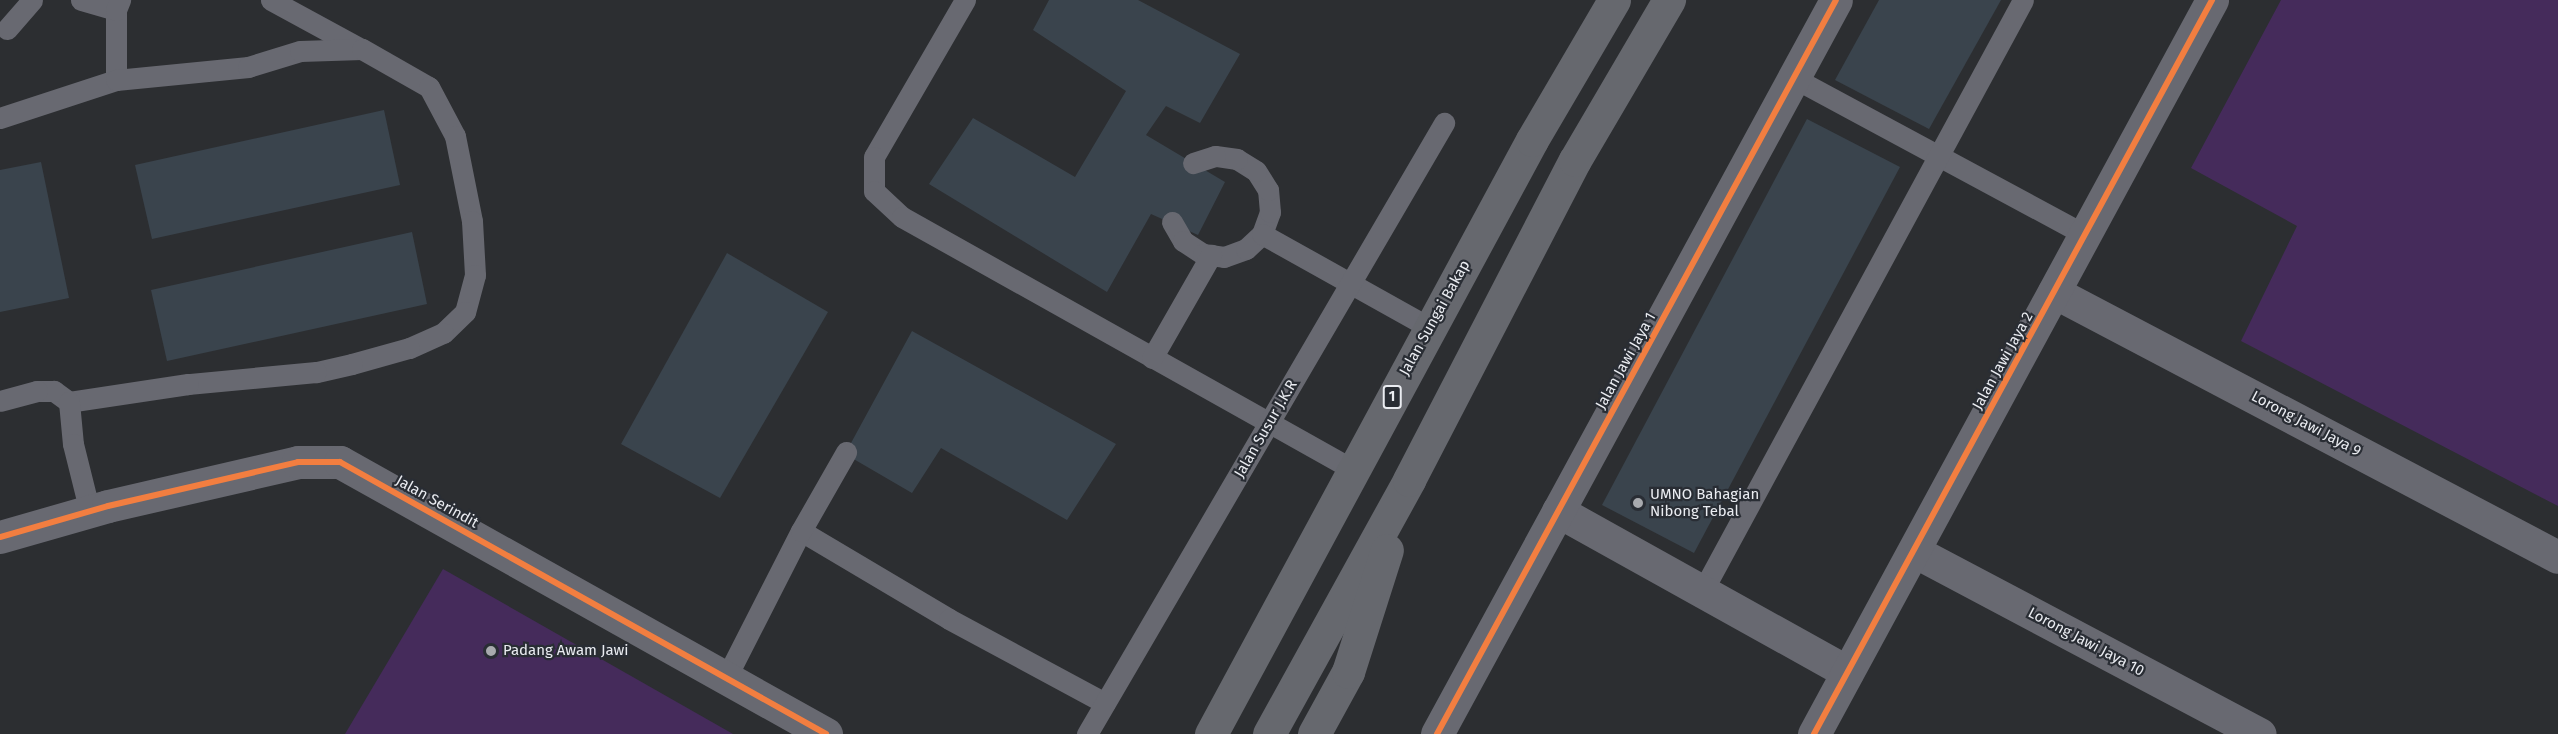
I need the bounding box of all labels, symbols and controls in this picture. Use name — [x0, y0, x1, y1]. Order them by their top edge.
street label: Jalan Sungai Bakap — [1396, 257, 1474, 379]
street label: Jalan Jawi Jaya 2 — [1969, 309, 2037, 413]
street label: Jalan Jawi Jaya 1 — [1592, 310, 1660, 412]
street label: Jalan Susur J.K.R — [1231, 377, 1301, 481]
road number: 1 — [1382, 386, 1402, 408]
street label: Lorong Jawi Jaya 9 — [2248, 387, 2364, 461]
street label: Jalan Serindit — [393, 472, 481, 532]
place label: UMNO Bahagian Nibong Tebal — [1650, 485, 1759, 520]
marker: UMNO Bahagian Nibong Tebal — [1631, 496, 1645, 510]
street label: Lorong Jawi Jaya 10 — [2025, 604, 2147, 680]
place label: Padang Awam Jawi — [503, 642, 629, 660]
marker: Padang Awam Jawi — [484, 644, 498, 658]

